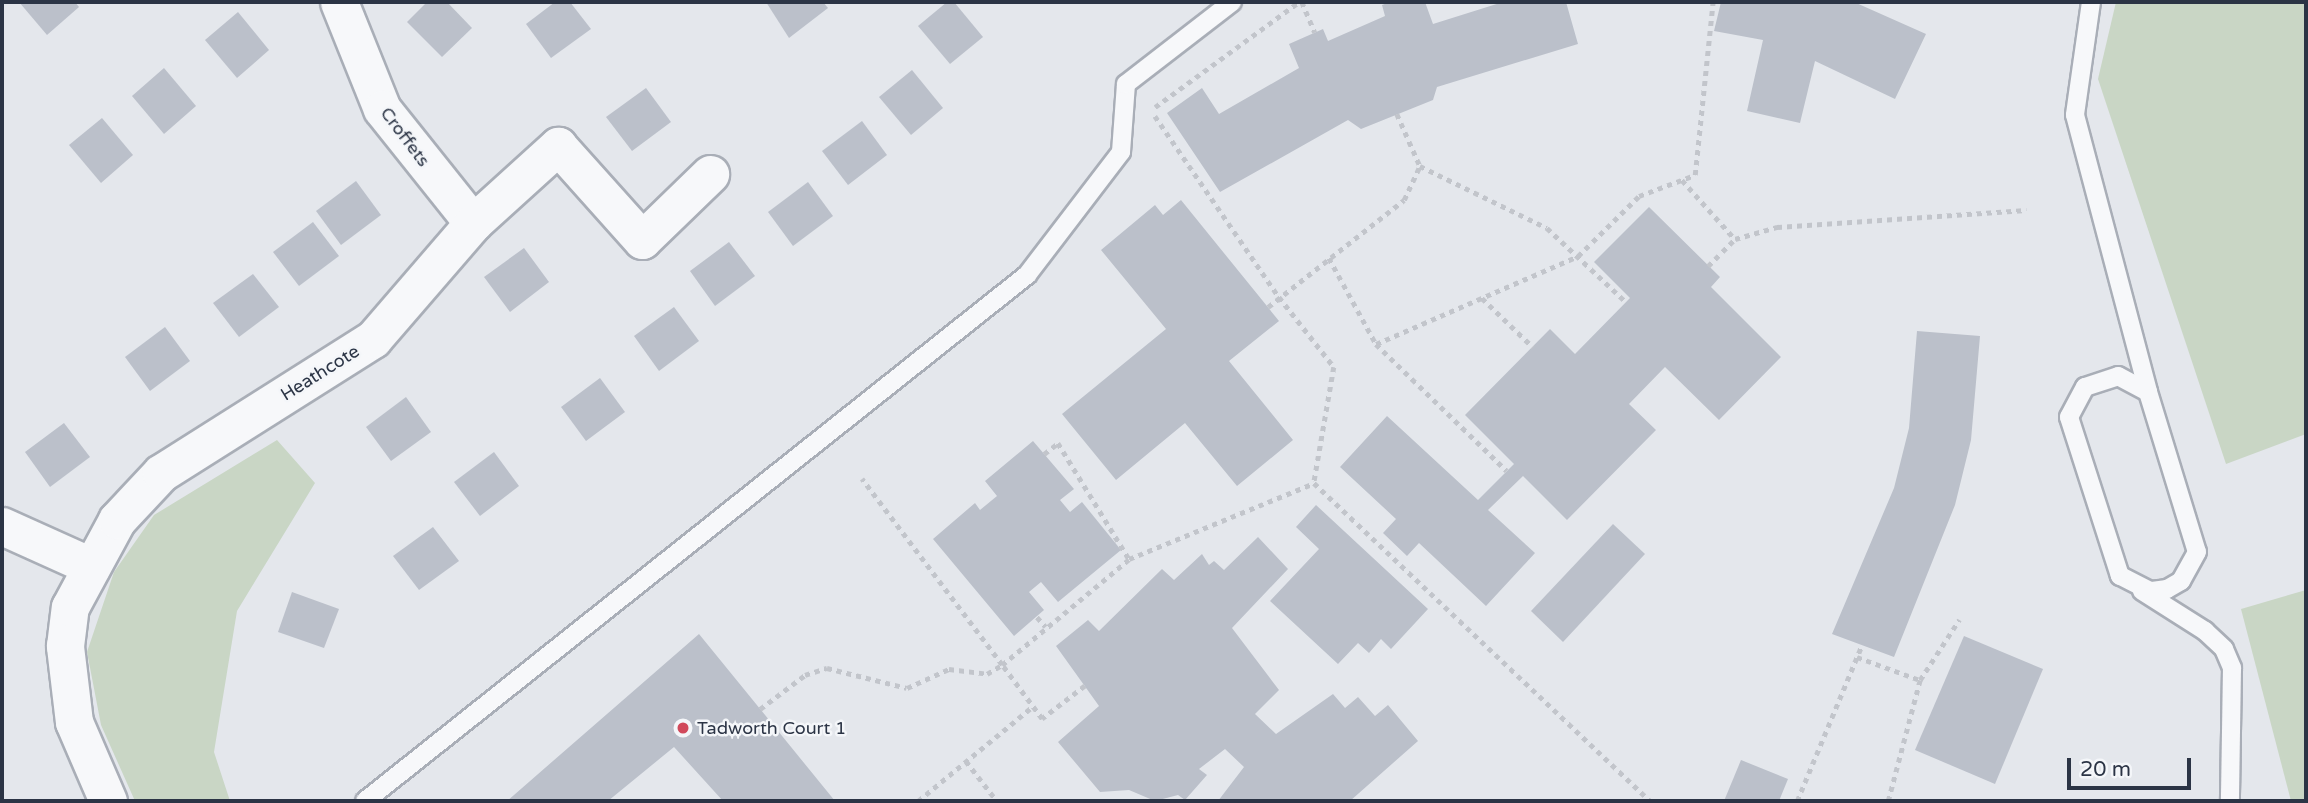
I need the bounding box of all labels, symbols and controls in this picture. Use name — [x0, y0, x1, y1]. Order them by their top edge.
street label: Croffets — [376, 103, 434, 171]
street label: Heathcote — [277, 340, 363, 406]
place label: Tadworth Court 1 — [697, 717, 846, 739]
marker: Tadworth Court 1 — [675, 720, 691, 736]
scale bar — [2070, 744, 2194, 788]
text: 20 m — [2080, 757, 2131, 782]

